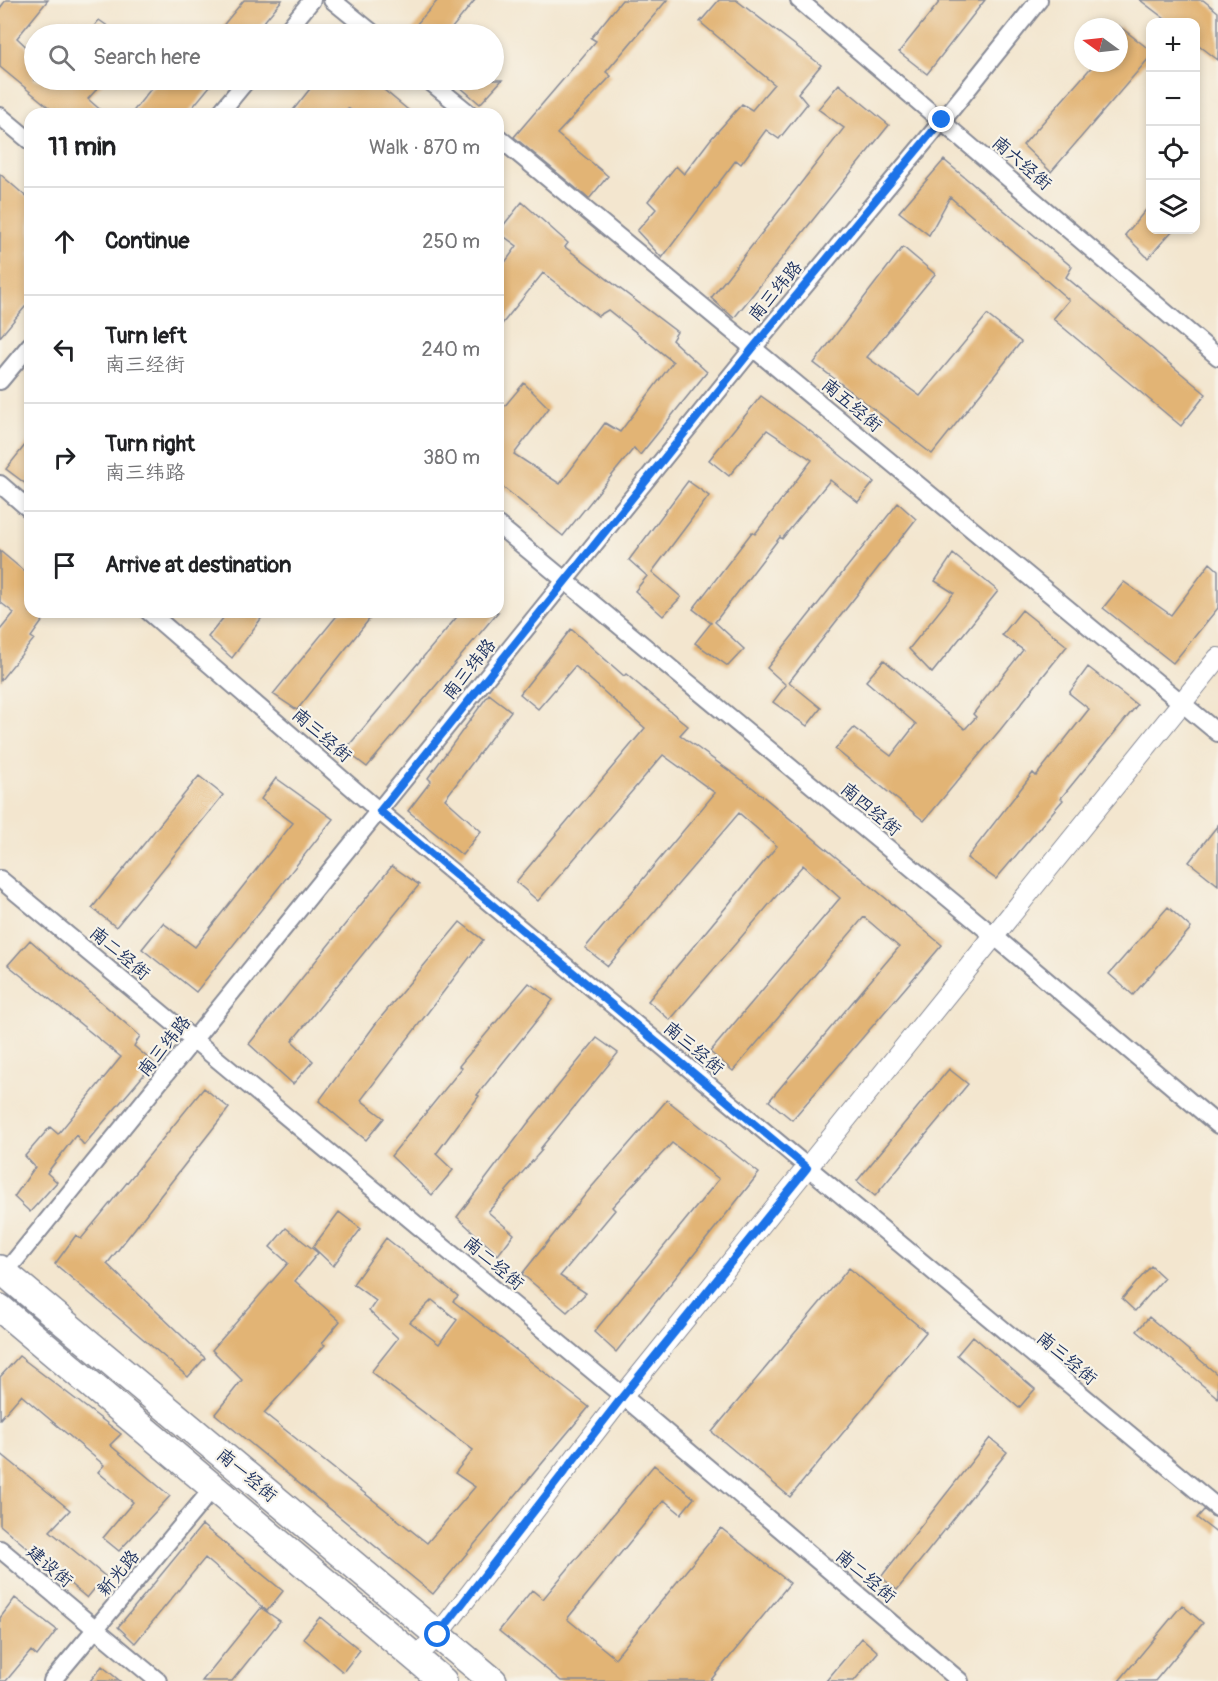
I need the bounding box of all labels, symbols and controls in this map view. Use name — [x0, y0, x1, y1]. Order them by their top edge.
north arrow — [1074, 18, 1128, 72]
map controls — [1146, 18, 1200, 234]
button: + — [1146, 18, 1200, 72]
search box — [24, 24, 504, 90]
icon: search — [45, 41, 78, 74]
text: Search here — [93, 43, 200, 71]
button: − — [1146, 72, 1200, 126]
route end — [928, 106, 954, 132]
button: locate — [1146, 126, 1200, 180]
text: 11 min — [48, 131, 116, 163]
street label: 南六经街 — [987, 131, 1056, 196]
text: Walk · 870 m — [369, 135, 480, 160]
button: layers — [1146, 180, 1200, 234]
icon: ahead — [48, 225, 81, 258]
text: Continue — [105, 227, 189, 255]
text: 250 m — [422, 229, 480, 254]
street label: 南三纬路 — [743, 256, 807, 326]
text: Turn left — [105, 322, 187, 350]
icon: left — [48, 333, 81, 366]
text: 240 m — [421, 337, 480, 362]
text: 南三经街 — [105, 352, 185, 377]
street label: 南五经街 — [817, 373, 887, 437]
text: Turn right — [105, 430, 195, 458]
icon: right — [48, 441, 81, 474]
text: 380 m — [423, 445, 480, 470]
text: 南三纬路 — [105, 460, 185, 485]
icon: arrive — [48, 549, 81, 582]
text: Arrive at destination — [105, 551, 291, 579]
street label: 南三纬路 — [438, 634, 501, 705]
street label: 南三经街 — [287, 703, 356, 768]
street label: 南四经街 — [836, 777, 906, 841]
street label: 南二经街 — [85, 921, 155, 985]
street label: 南三纬路 — [133, 1011, 196, 1082]
street label: 南三经街 — [659, 1016, 729, 1080]
street label: 南二经街 — [459, 1231, 529, 1295]
street label: 南三经街 — [1032, 1326, 1102, 1390]
street label: 南一经街 — [212, 1443, 282, 1507]
street label: 建设街 — [22, 1540, 78, 1593]
street label: 南二经街 — [831, 1544, 901, 1608]
street label: 新光路 — [92, 1545, 145, 1601]
route start — [424, 1621, 450, 1647]

